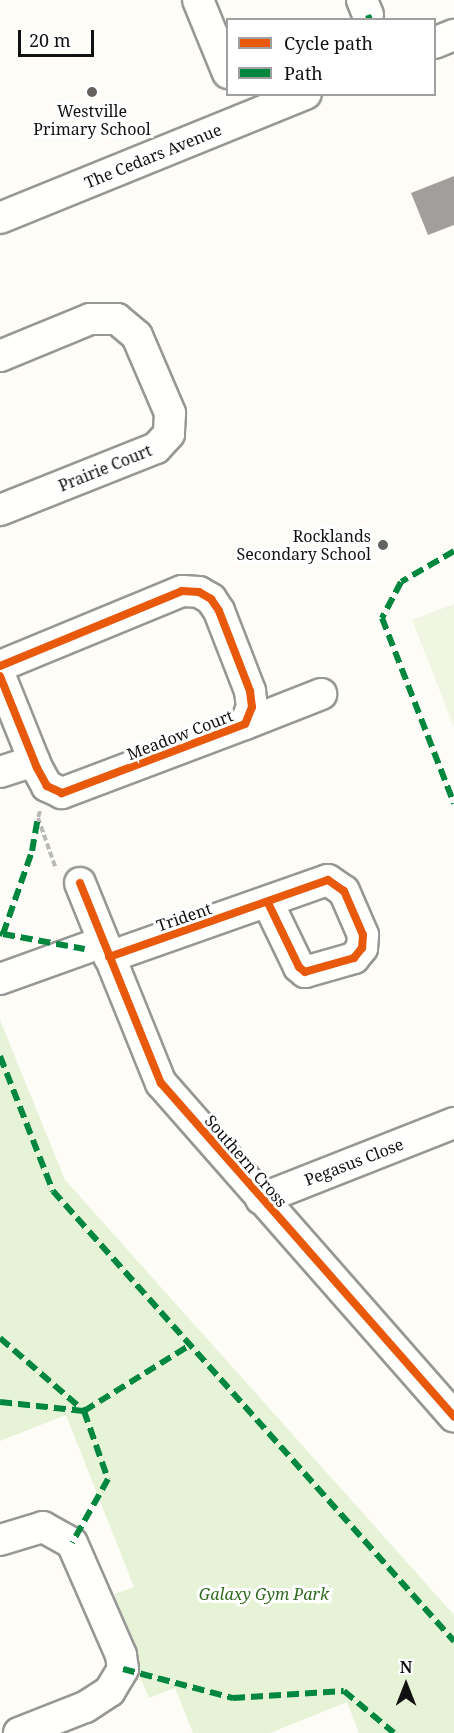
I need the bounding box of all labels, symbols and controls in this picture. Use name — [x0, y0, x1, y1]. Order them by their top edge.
scale bar — [21, 18, 98, 56]
legend — [226, 18, 436, 96]
text: 20 m — [29, 28, 71, 52]
text: Cycle path — [284, 31, 373, 55]
text: Path — [284, 61, 323, 85]
marker: Westville Primary School — [85, 85, 99, 99]
place label: Westville Primary School — [33, 101, 151, 139]
street label: The Cedars Avenue — [82, 120, 224, 192]
street label: Prairie Court — [56, 441, 154, 495]
place label: Rocklands Secondary School — [237, 526, 371, 564]
marker: Rocklands Secondary School — [376, 538, 390, 552]
street label: Meadow Court — [124, 706, 236, 764]
street label: Trident — [154, 899, 214, 935]
street label: Southern Cross — [201, 1111, 291, 1211]
street label: Pegasus Close — [302, 1134, 406, 1190]
park label: Galaxy Gym Park — [199, 1584, 329, 1604]
north arrow — [376, 1655, 436, 1715]
text: N — [400, 1656, 412, 1678]

